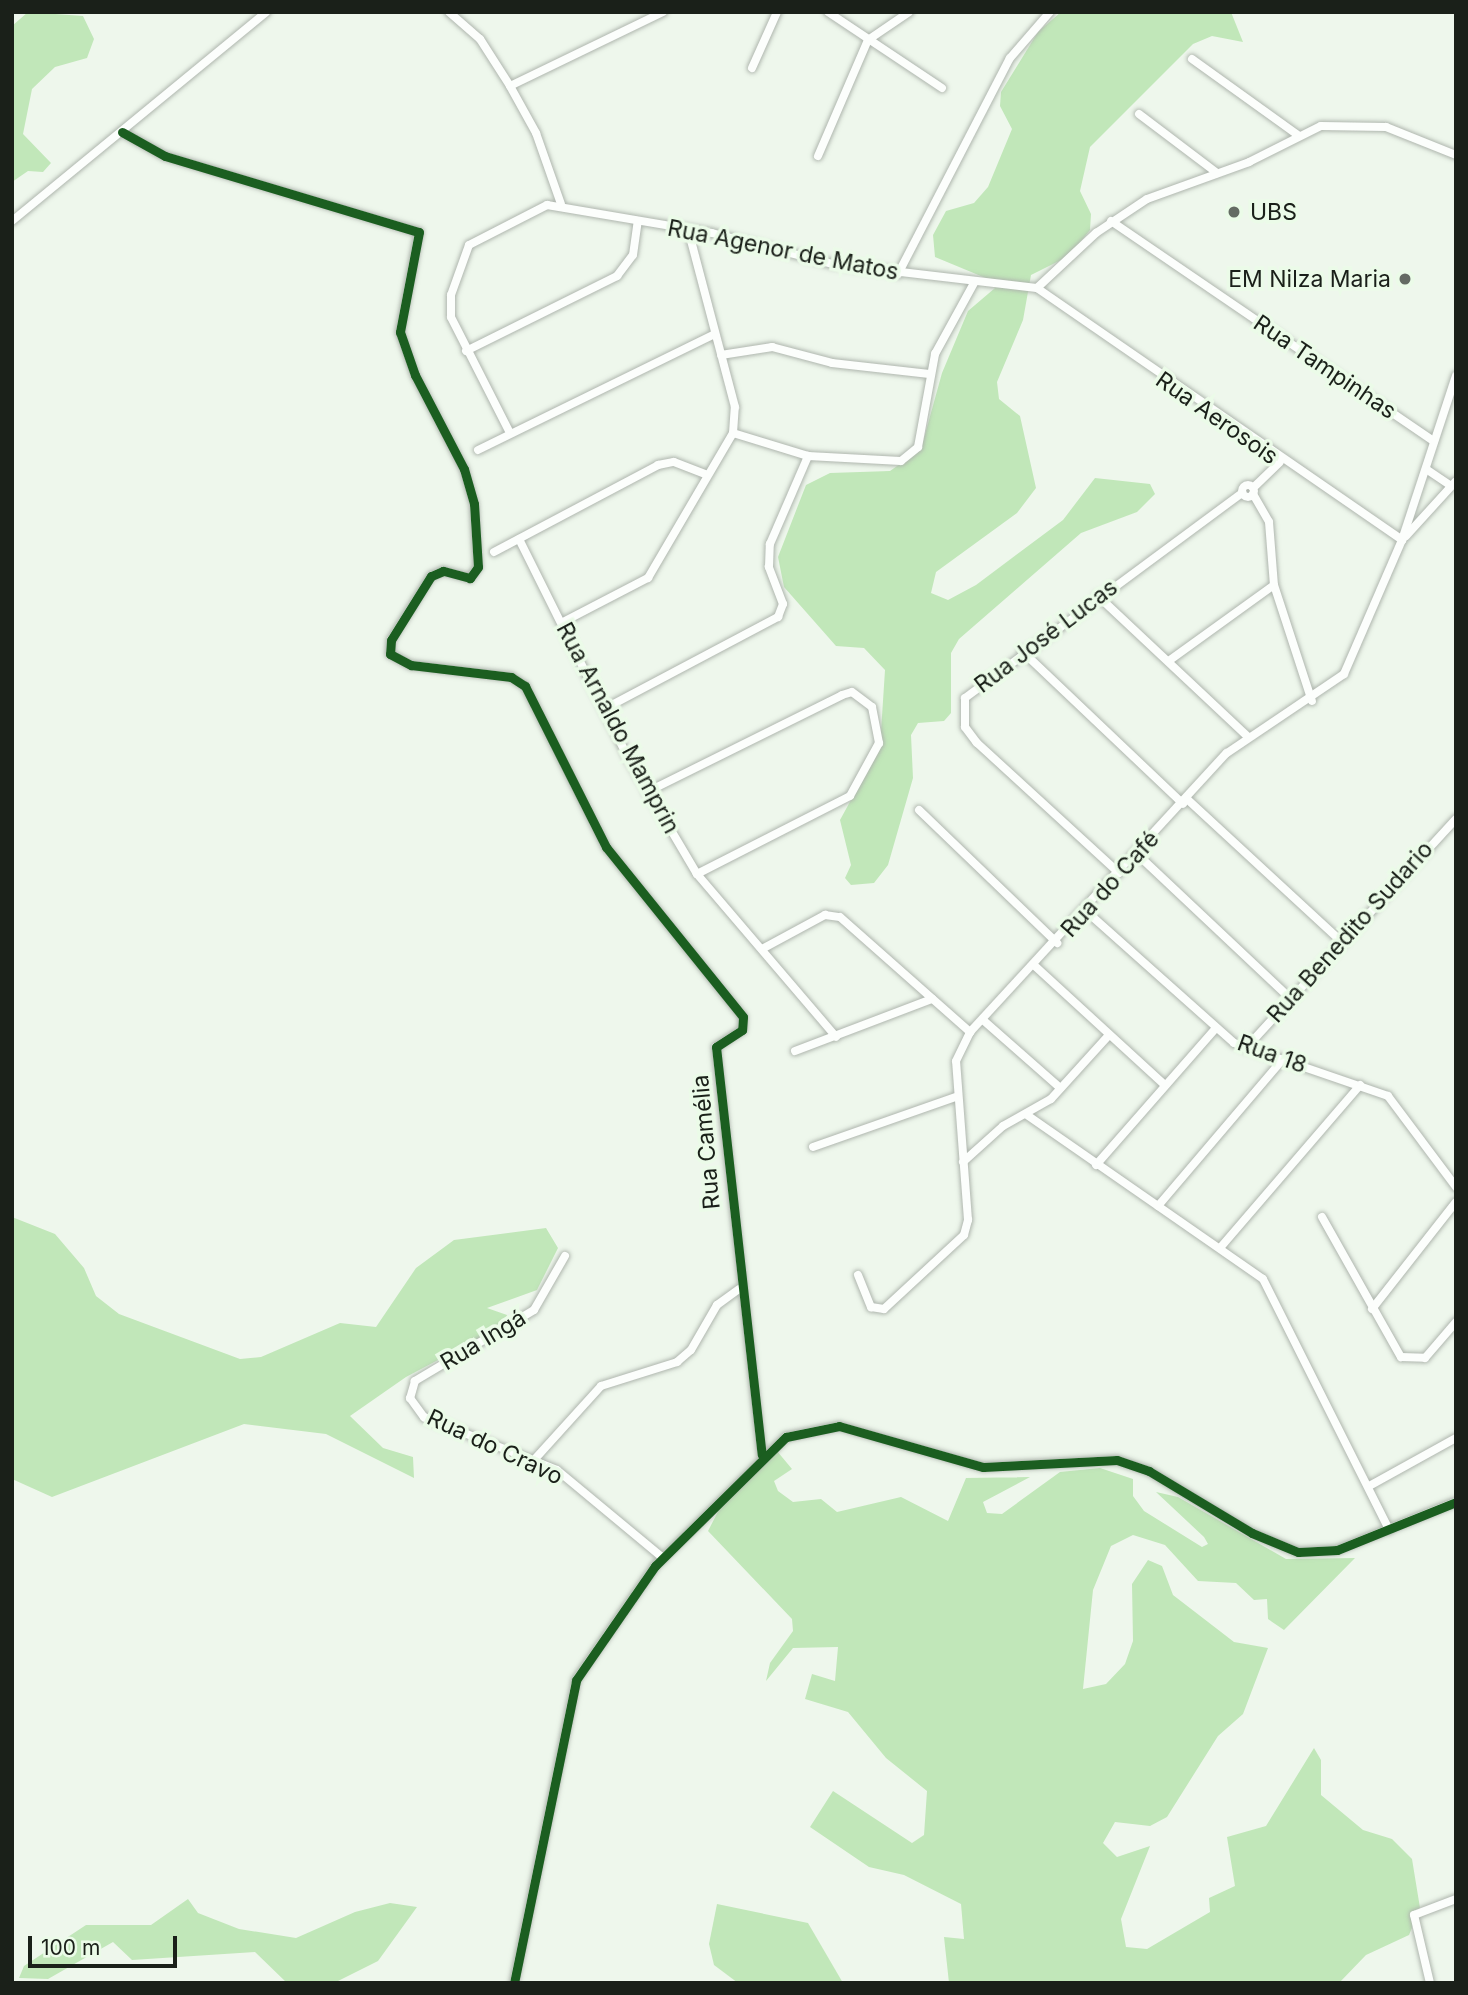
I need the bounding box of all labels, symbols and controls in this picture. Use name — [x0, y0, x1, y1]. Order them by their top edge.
place label: UBS — [1250, 198, 1297, 226]
marker: UBS — [1224, 202, 1244, 222]
street label: Rua Agenor de Matos — [665, 214, 901, 286]
place label: EM Nilza Maria — [1228, 265, 1391, 293]
marker: EM Nilza Maria — [1397, 271, 1413, 287]
street label: Rua Tampinhas — [1249, 309, 1401, 425]
street label: Rua Aerosois — [1151, 366, 1283, 470]
street label: Rua José Lucas — [969, 573, 1123, 699]
street label: Rua Arnaldo Mamprin — [551, 618, 685, 838]
street label: Rua do Café — [1055, 825, 1165, 943]
street label: Rua Benedito Sudario — [1261, 836, 1439, 1028]
street label: Rua 18 — [1234, 1029, 1310, 1079]
street label: Rua Camélia — [686, 1073, 726, 1211]
street label: Rua Ingá — [435, 1304, 531, 1376]
street label: Rua do Cravo — [423, 1404, 567, 1490]
scale bar — [32, 1922, 180, 1966]
text: 100 m — [41, 1935, 100, 1960]

